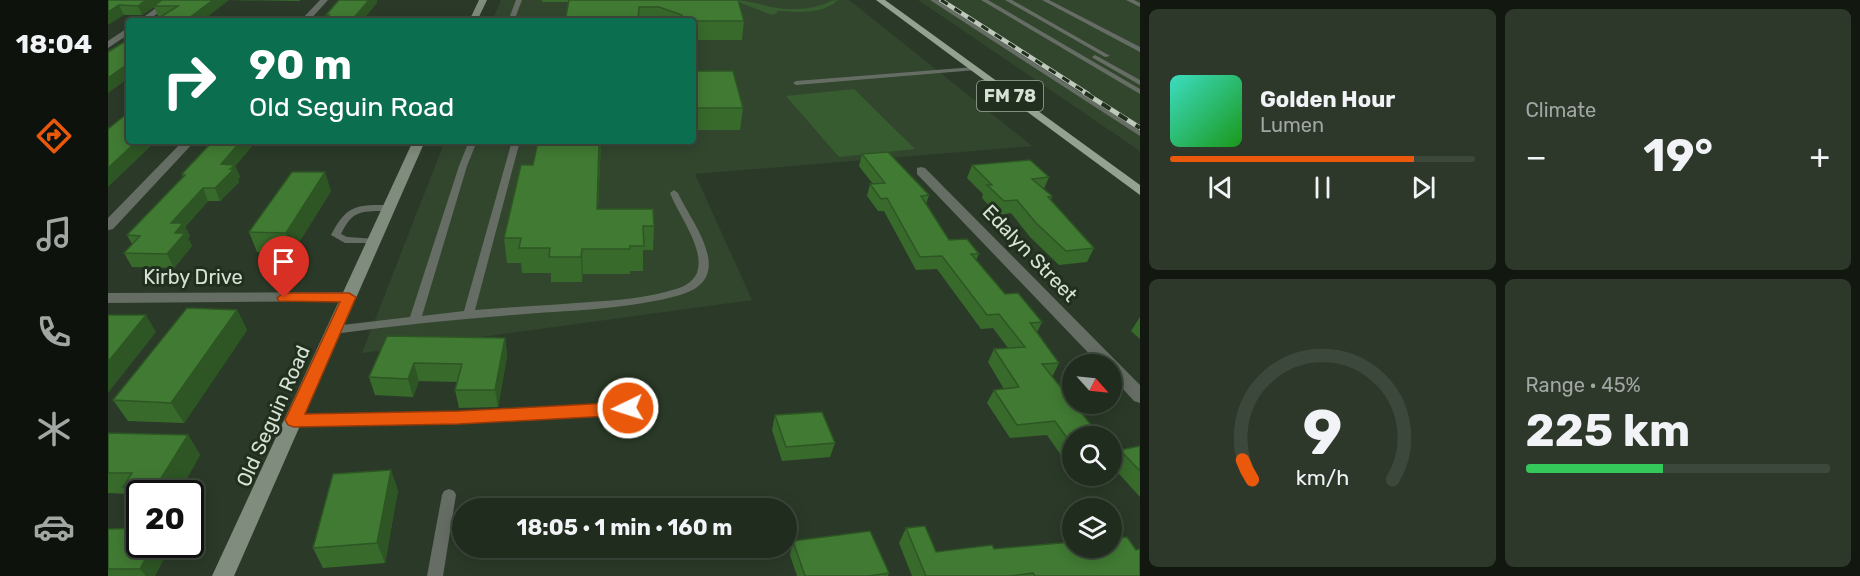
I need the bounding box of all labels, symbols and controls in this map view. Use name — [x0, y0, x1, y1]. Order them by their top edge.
text: 18:04 — [16, 28, 92, 60]
text: 90 m — [249, 40, 352, 90]
icon: right — [150, 42, 228, 120]
road number: FM 78 — [977, 81, 1043, 111]
text: Golden Hour — [1260, 86, 1395, 113]
text: Old Seguin Road — [249, 91, 454, 123]
text: Climate — [1526, 98, 1596, 122]
text: Lumen — [1260, 113, 1324, 137]
icon: directions — [33, 115, 75, 157]
text: 19° — [1643, 129, 1713, 182]
text: − — [1526, 137, 1547, 176]
text: + — [1809, 137, 1830, 176]
icon: previous — [1204, 171, 1237, 204]
icon: pause — [1306, 171, 1339, 204]
icon: next — [1407, 171, 1440, 204]
street label: Edalyn Street — [978, 199, 1082, 307]
icon: music — [33, 213, 75, 255]
pin — [258, 236, 309, 298]
icon: arrive — [267, 245, 300, 278]
street label: Kirby Drive — [143, 265, 243, 289]
icon: phone — [33, 311, 75, 353]
street label: Old Seguin Road — [231, 342, 315, 490]
north arrow — [1062, 354, 1122, 414]
map controls — [1062, 354, 1122, 558]
text: Range · 45% — [1526, 373, 1641, 397]
position arrow — [596, 376, 660, 440]
text: 9 — [1302, 396, 1342, 470]
text: 225 km — [1526, 404, 1690, 457]
icon: climate — [33, 408, 75, 450]
button: search — [1062, 426, 1122, 486]
text: km/h — [1295, 465, 1349, 490]
speed limit sign: 20 — [126, 480, 204, 558]
button: layers — [1062, 498, 1122, 558]
icon: car — [33, 506, 75, 548]
text: 18:05 · 1 min · 160 m — [517, 514, 732, 541]

